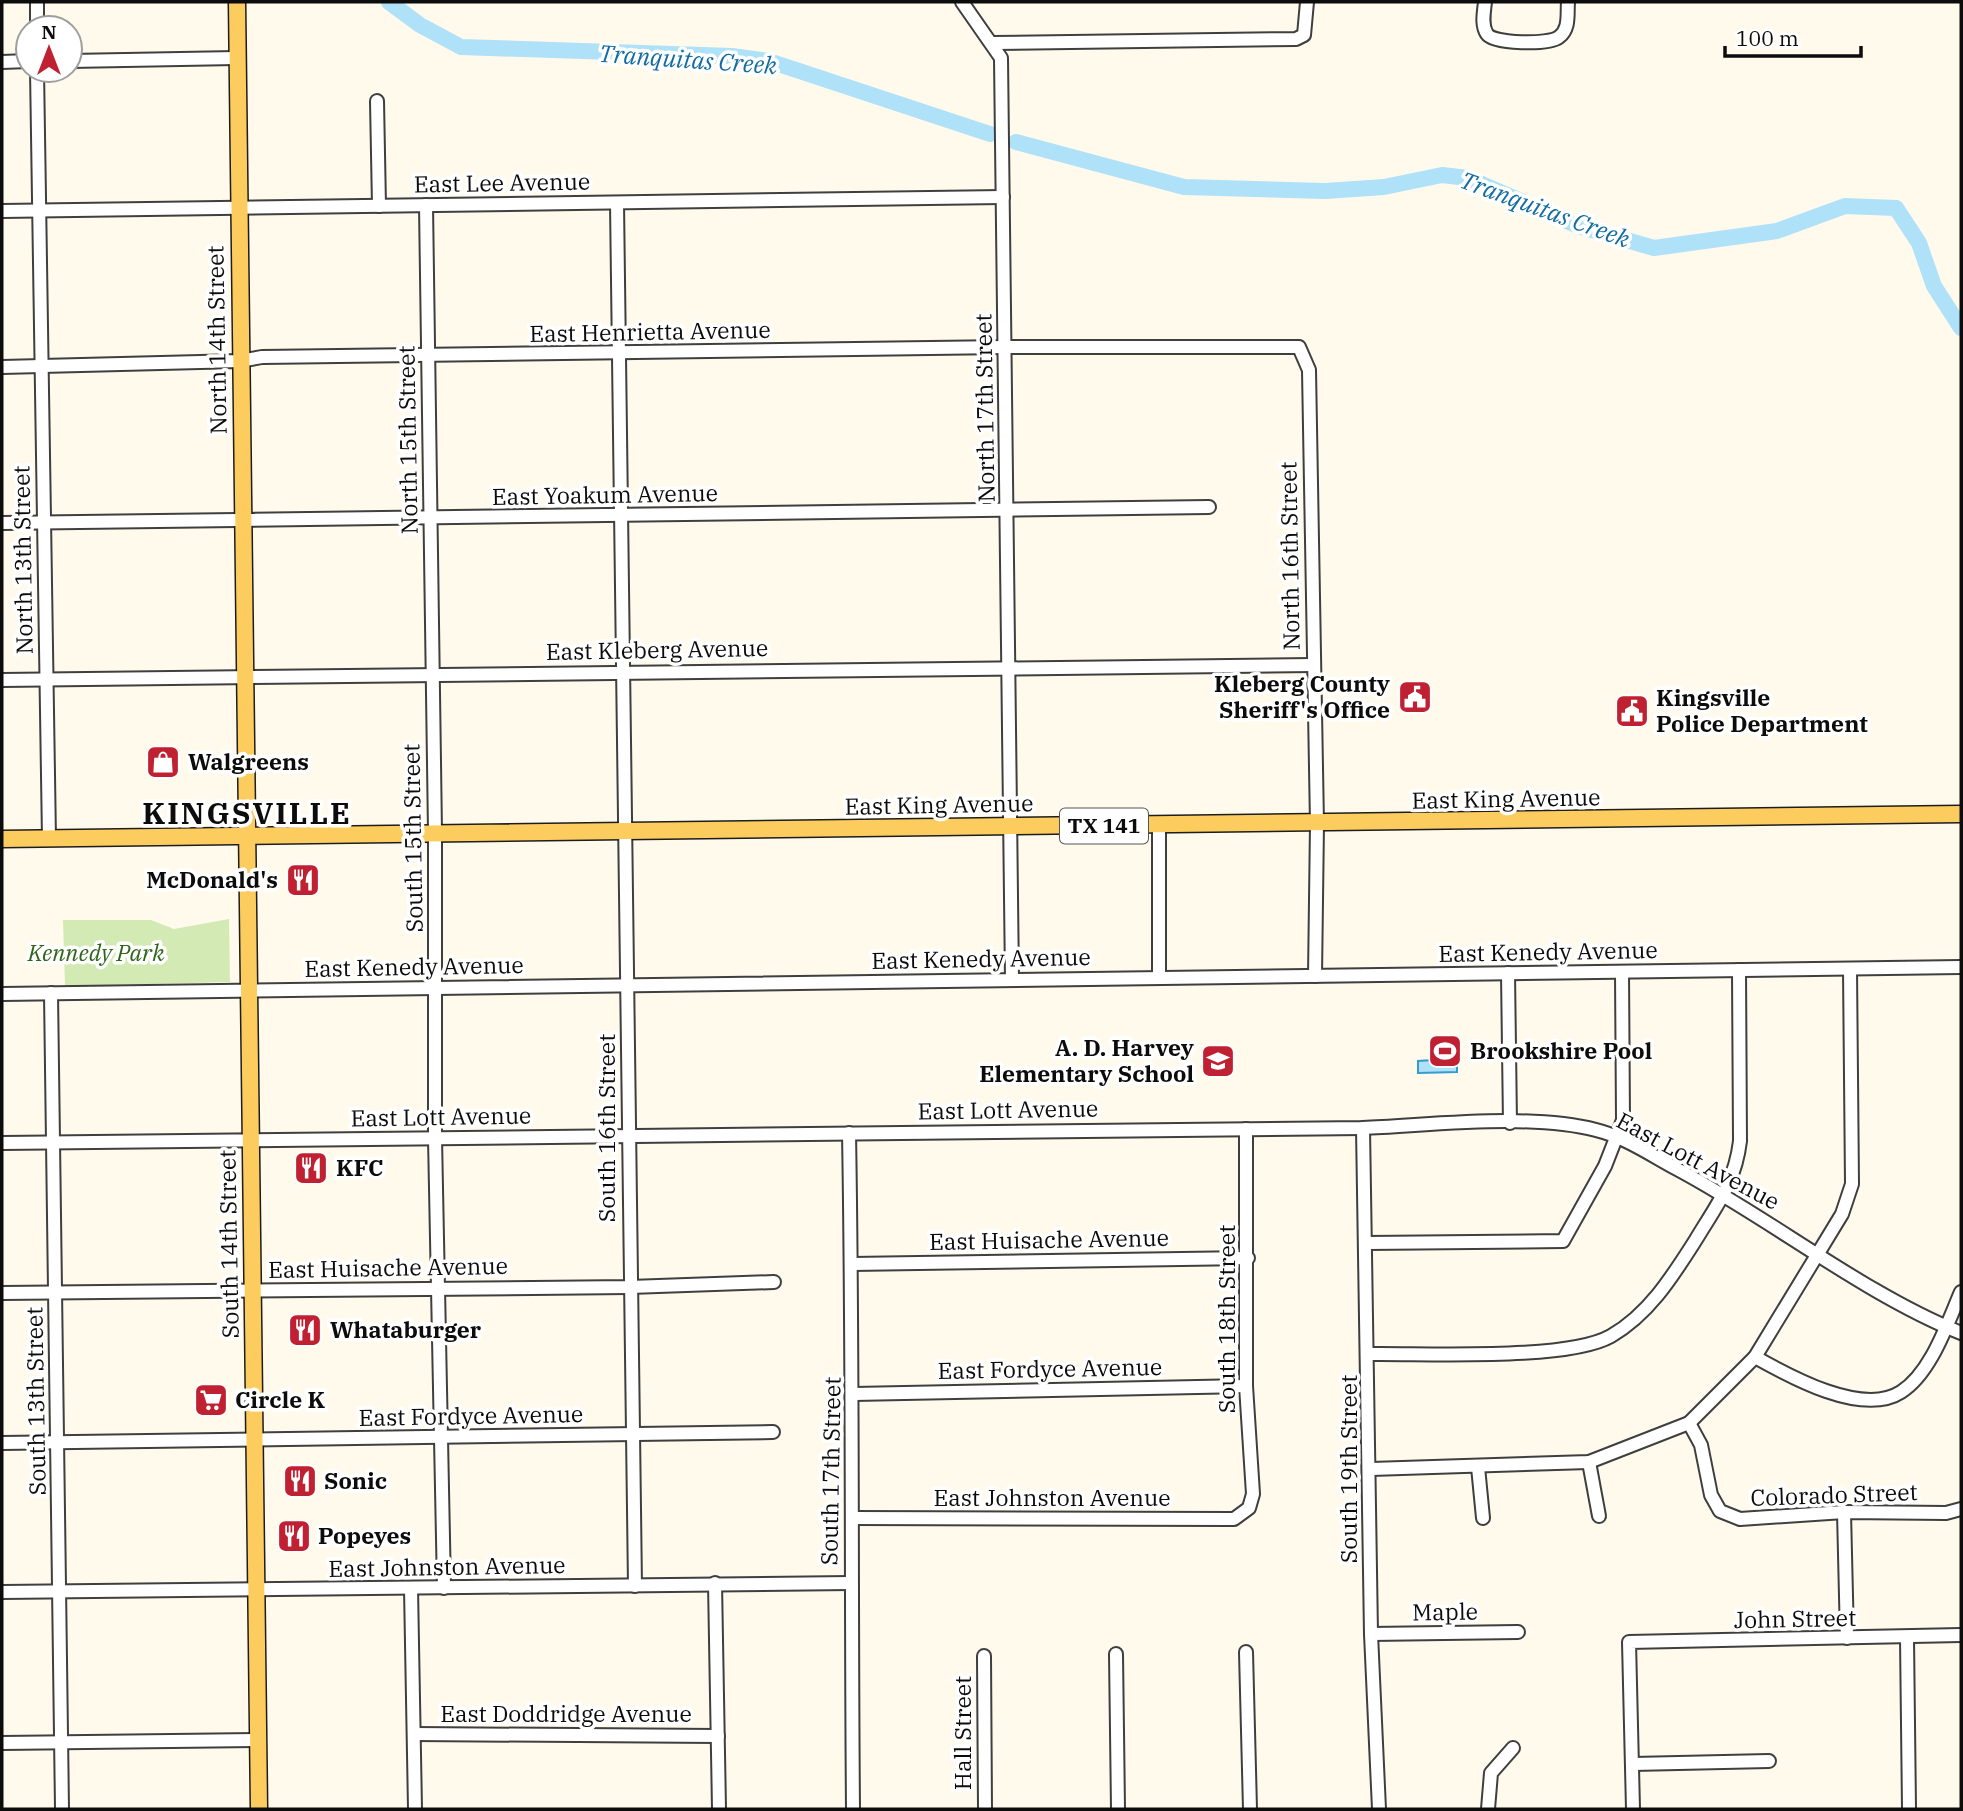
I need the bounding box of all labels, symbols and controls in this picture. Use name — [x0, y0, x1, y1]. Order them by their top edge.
north arrow — [14, 14, 84, 84]
scale bar — [1725, 14, 1862, 58]
text: N — [41, 20, 57, 44]
text: 100 m — [1736, 24, 1799, 52]
water label: Tranquitas Creek — [598, 37, 778, 81]
water label: Tranquitas Creek — [1456, 164, 1635, 255]
street label: East Lee Avenue — [414, 165, 590, 199]
street label: North 14th Street — [199, 245, 233, 435]
street label: North 17th Street — [967, 313, 1001, 503]
street label: East Henrietta Avenue — [529, 314, 771, 348]
street label: North 15th Street — [390, 345, 424, 535]
street label: North 16th Street — [1272, 461, 1306, 651]
street label: North 13th Street — [5, 465, 39, 655]
street label: East Yoakum Avenue — [492, 477, 718, 511]
street label: East Kleberg Avenue — [545, 632, 768, 666]
place label: Kleberg County Sheriff's Office — [1214, 668, 1390, 724]
public building icon: Kleberg County Sheriff's Office — [1396, 678, 1434, 716]
place label: Kingsville Police Department — [1656, 682, 1868, 738]
public building icon: Kingsville Police Department — [1613, 692, 1651, 730]
shop icon: Walgreens — [144, 743, 182, 781]
street label: South 15th Street — [395, 743, 429, 933]
place label: Walgreens — [188, 746, 309, 776]
street label: East King Avenue — [1411, 781, 1601, 815]
street label: East King Avenue — [844, 787, 1034, 821]
district label: KINGSVILLE — [142, 793, 352, 832]
road number: TX 141 — [1060, 808, 1148, 844]
restaurant icon: McDonald's — [284, 861, 322, 899]
place label: McDonald's — [146, 864, 278, 894]
street label: East Kenedy Avenue — [1438, 934, 1658, 968]
park label: Kennedy Park — [27, 937, 165, 967]
street label: East Kenedy Avenue — [871, 941, 1091, 975]
street label: East Kenedy Avenue — [304, 949, 524, 983]
place label: A. D. Harvey Elementary School — [979, 1032, 1194, 1088]
sports icon: Brookshire Pool — [1426, 1032, 1464, 1070]
street label: South 16th Street — [591, 1034, 621, 1222]
place label: Brookshire Pool — [1470, 1035, 1652, 1065]
school or university icon: A. D. Harvey Elementary School — [1199, 1042, 1237, 1080]
street label: East Lott Avenue — [917, 1092, 1099, 1126]
street label: East Lott Avenue — [350, 1099, 532, 1133]
street label: East Lott Avenue — [1612, 1104, 1785, 1216]
street label: South 14th Street — [211, 1149, 245, 1339]
restaurant icon: KFC — [292, 1149, 330, 1187]
place label: KFC — [336, 1152, 383, 1182]
street label: East Huisache Avenue — [929, 1222, 1169, 1256]
street label: South 18th Street — [1211, 1225, 1241, 1413]
street label: East Huisache Avenue — [268, 1250, 508, 1284]
street label: South 13th Street — [18, 1306, 52, 1496]
restaurant icon: Whataburger — [286, 1311, 324, 1349]
place label: Whataburger — [330, 1314, 482, 1344]
street label: East Fordyce Avenue — [937, 1351, 1163, 1385]
street label: South 19th Street — [1333, 1375, 1363, 1563]
street label: South 17th Street — [813, 1376, 847, 1566]
supermarket icon: Circle K — [192, 1381, 230, 1419]
place label: Circle K — [235, 1384, 325, 1414]
street label: East Fordyce Avenue — [358, 1398, 584, 1432]
restaurant icon: Sonic — [281, 1462, 319, 1500]
place label: Sonic — [324, 1465, 387, 1495]
street label: Colorado Street — [1750, 1476, 1918, 1512]
street label: East Johnston Avenue — [933, 1482, 1171, 1512]
restaurant icon: Popeyes — [275, 1517, 313, 1555]
place label: Popeyes — [318, 1520, 411, 1550]
street label: East Johnston Avenue — [328, 1549, 566, 1583]
street label: Maple — [1412, 1595, 1478, 1627]
street label: John Street — [1734, 1602, 1856, 1634]
street label: Hall Street — [947, 1676, 977, 1790]
street label: East Doddridge Avenue — [440, 1698, 692, 1728]

